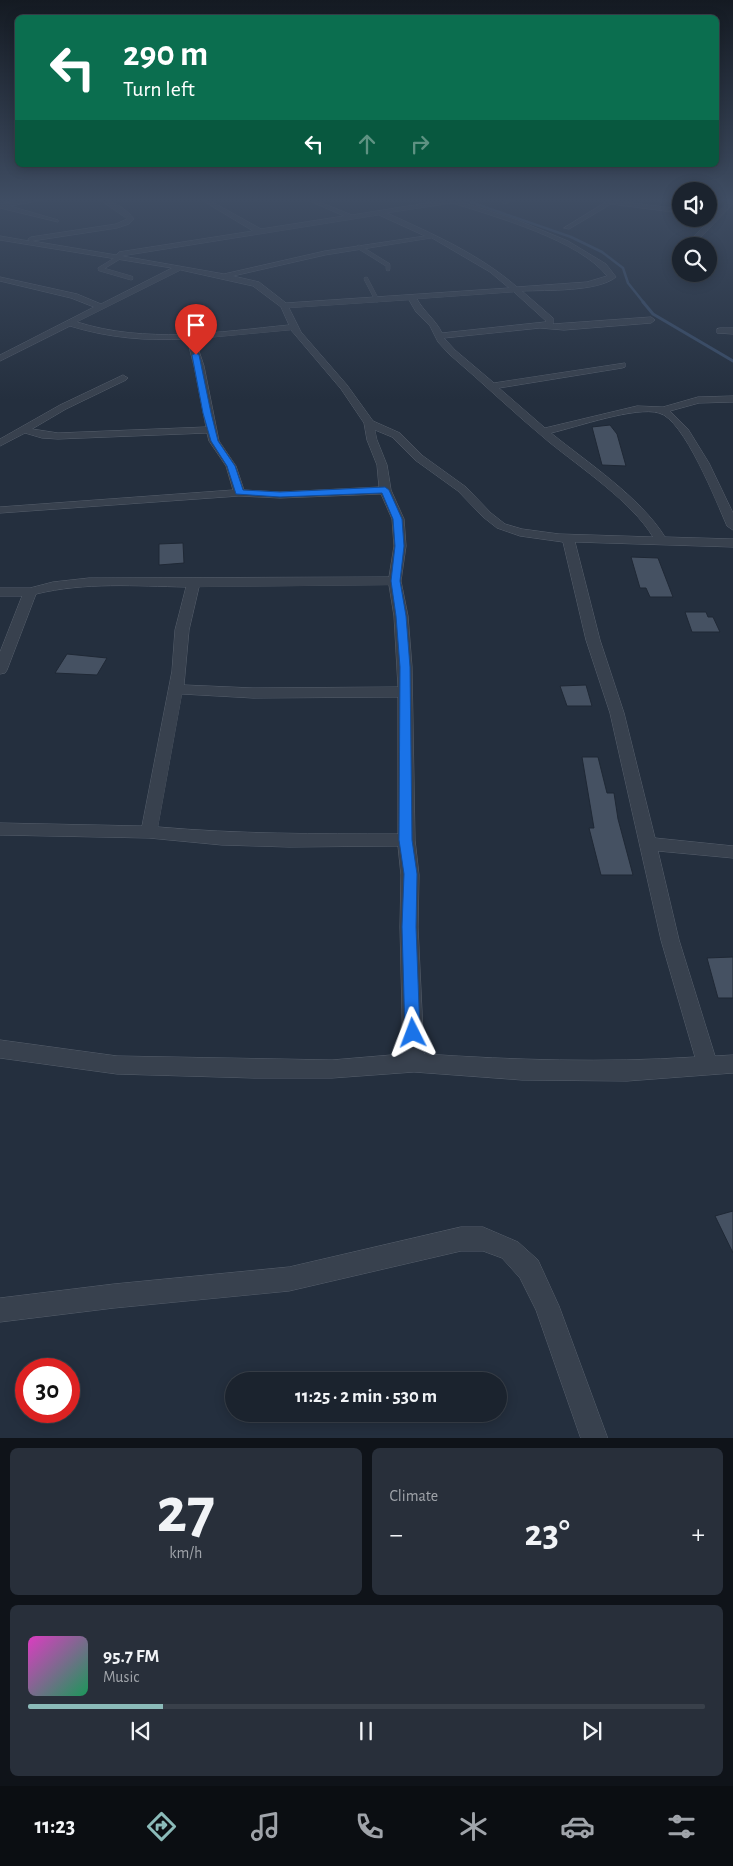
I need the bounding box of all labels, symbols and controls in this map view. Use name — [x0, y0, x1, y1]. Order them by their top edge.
icon: left — [40, 35, 105, 100]
text: 290 m — [123, 37, 208, 72]
text: Turn left — [123, 78, 195, 100]
icon: left — [300, 130, 328, 158]
icon: ahead — [353, 130, 381, 158]
icon: right — [406, 130, 434, 158]
map controls — [672, 182, 717, 282]
button: sound — [672, 182, 717, 227]
button: search — [672, 237, 717, 282]
pin — [175, 304, 217, 355]
icon: arrive — [182, 311, 210, 339]
position arrow — [386, 1006, 438, 1058]
speed limit sign: 30 — [15, 1358, 80, 1423]
text: 11:25 · 2 min · 530 m — [295, 1387, 437, 1406]
text: 27 — [156, 1479, 215, 1544]
text: Climate — [390, 1488, 438, 1504]
text: 23° — [525, 1515, 570, 1553]
text: − — [390, 1521, 403, 1549]
text: + — [692, 1521, 705, 1549]
text: km/h — [169, 1545, 202, 1561]
text: 95.7 FM — [103, 1647, 159, 1666]
text: Music — [103, 1669, 139, 1685]
icon: previous — [127, 1717, 155, 1745]
icon: pause — [352, 1717, 380, 1745]
icon: next — [578, 1717, 606, 1745]
icon: directions — [144, 1809, 179, 1844]
icon: music — [248, 1809, 283, 1844]
icon: phone — [352, 1809, 387, 1844]
icon: climate — [456, 1809, 491, 1844]
icon: car — [560, 1809, 595, 1844]
icon: filters — [664, 1809, 699, 1844]
text: 11:23 — [34, 1815, 75, 1837]

